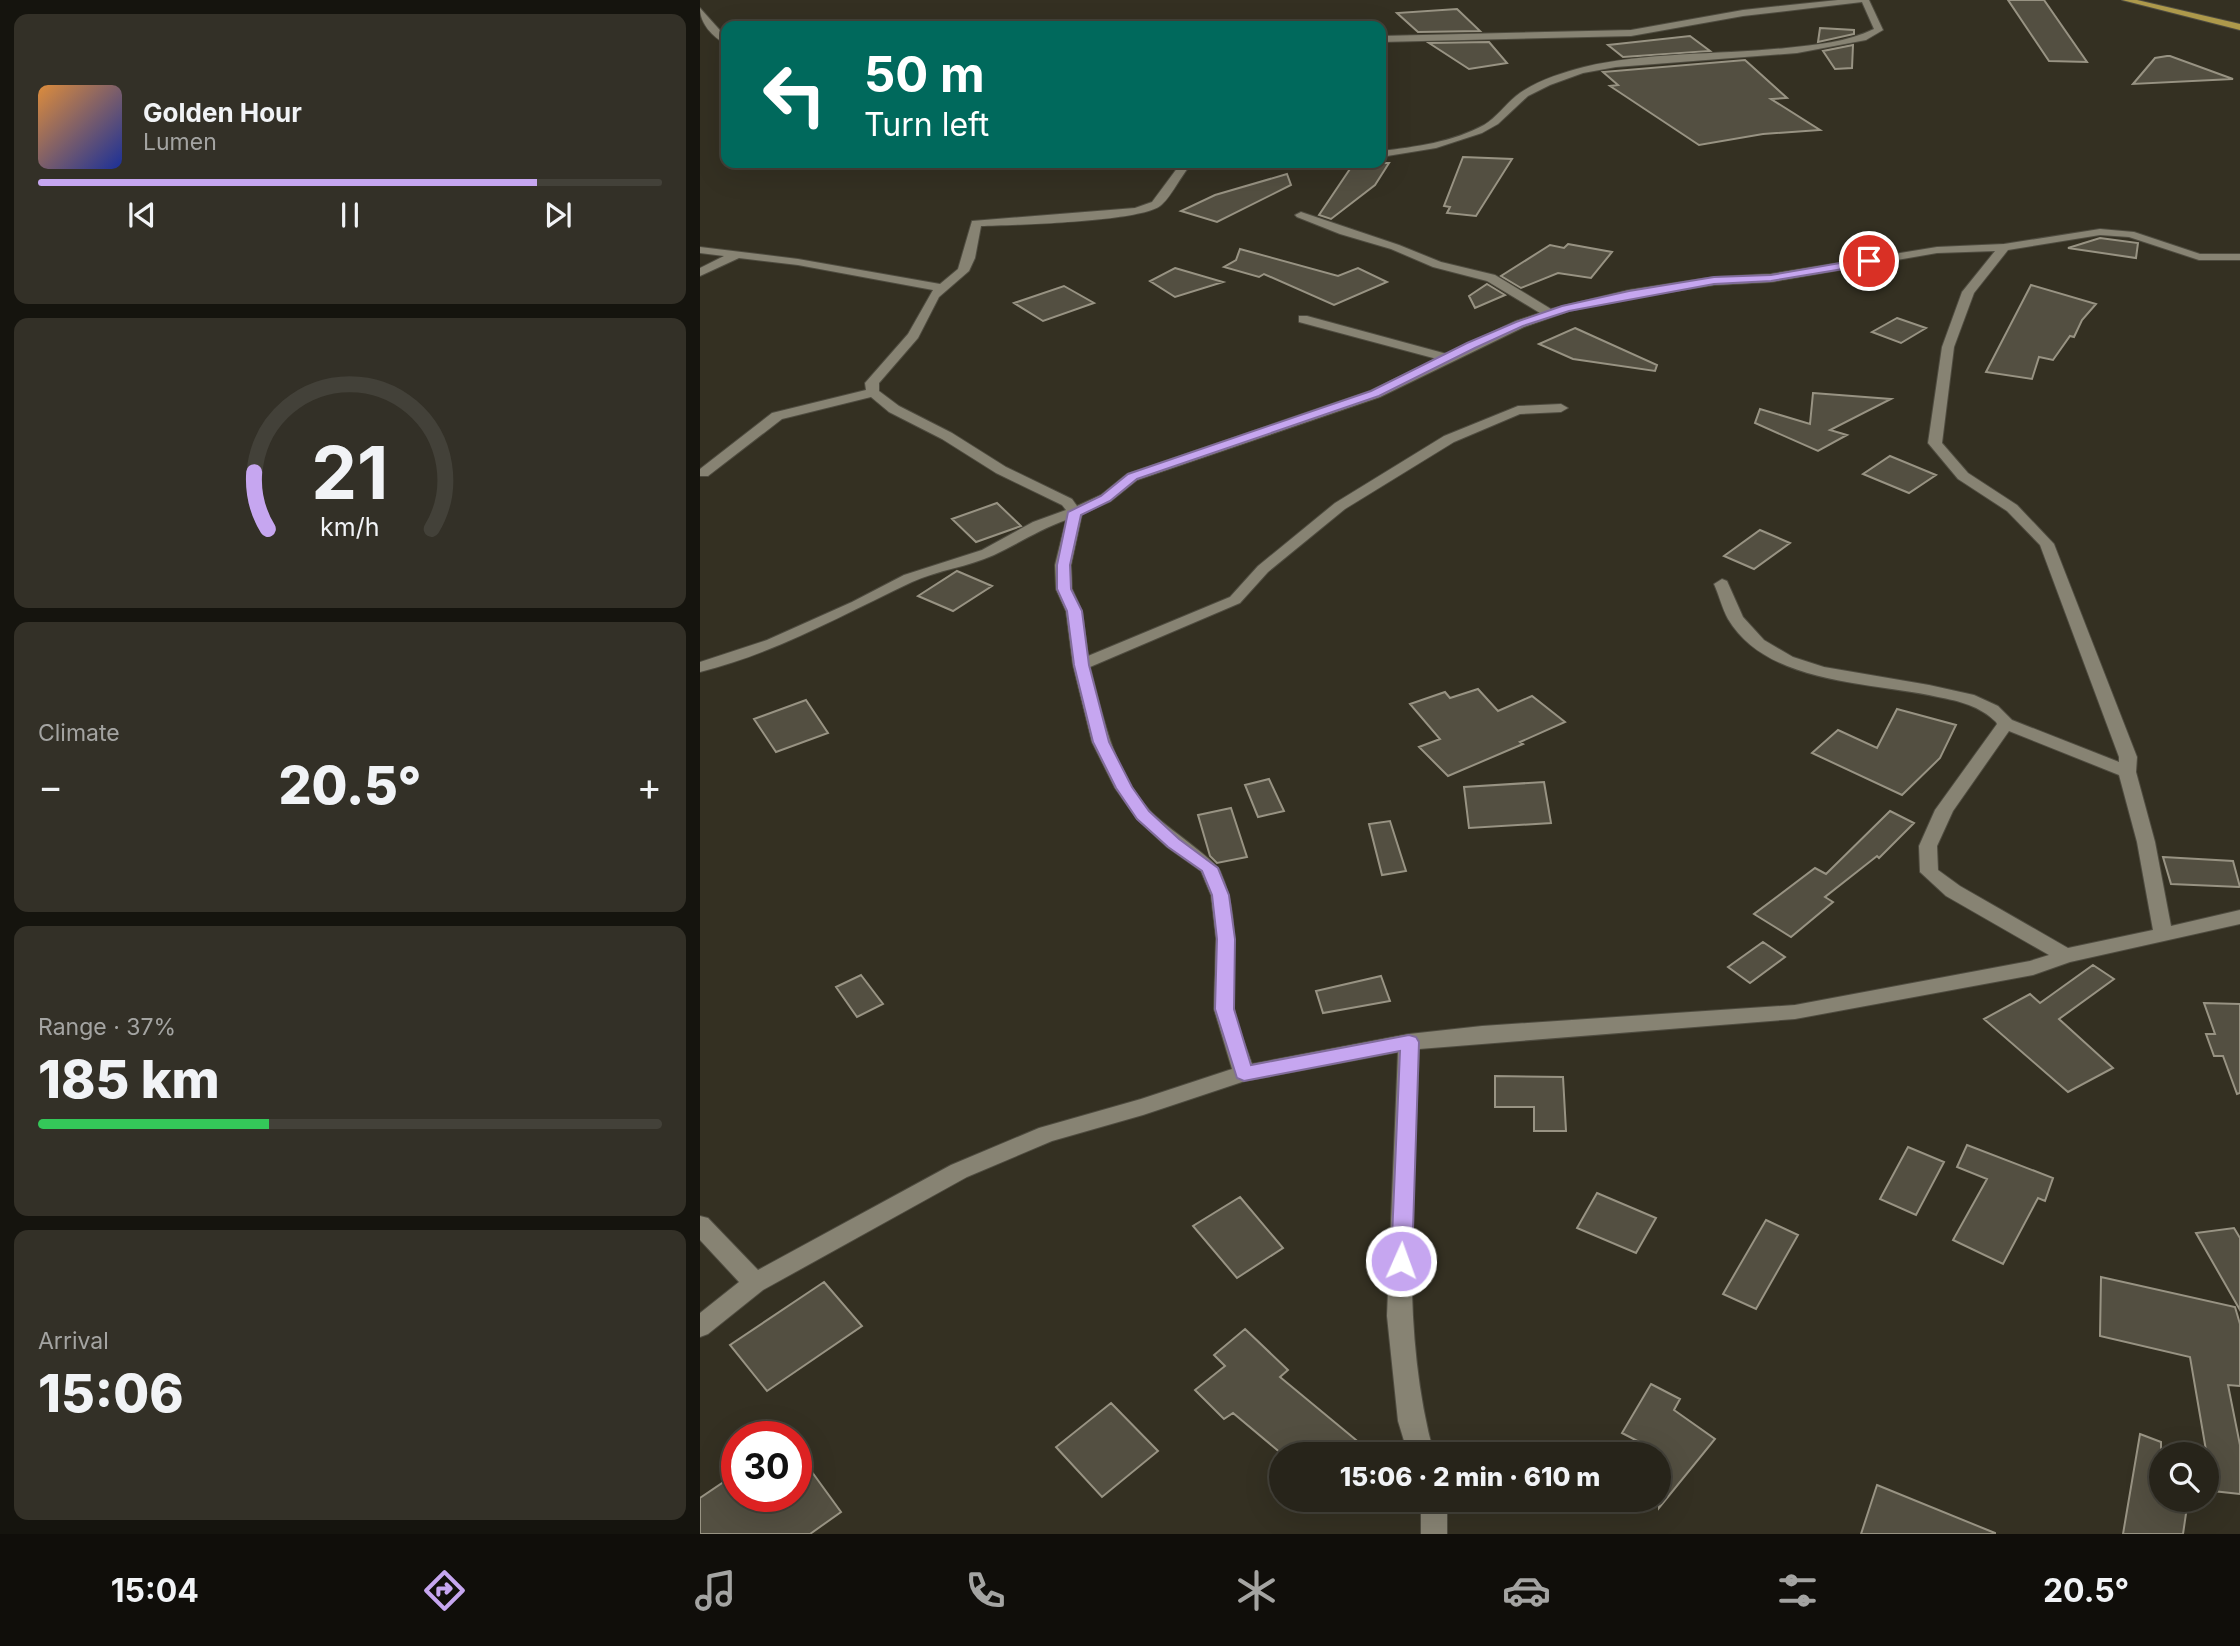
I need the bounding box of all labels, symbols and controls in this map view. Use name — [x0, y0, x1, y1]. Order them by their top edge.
text: 50 m — [864, 45, 985, 104]
icon: left — [749, 49, 840, 140]
text: Golden Hour — [143, 97, 302, 128]
text: Turn left — [864, 105, 989, 144]
text: Lumen — [143, 128, 217, 156]
icon: previous — [123, 196, 161, 234]
icon: pause — [331, 196, 369, 234]
icon: next — [539, 196, 577, 234]
pin — [1839, 231, 1899, 291]
icon: arrive — [1850, 242, 1888, 280]
text: 21 — [311, 428, 389, 517]
text: km/h — [320, 512, 380, 542]
text: Climate — [38, 719, 120, 747]
text: 20.5° — [278, 754, 422, 817]
text: − — [38, 763, 63, 809]
text: + — [637, 763, 662, 809]
text: Range · 37% — [38, 1013, 176, 1041]
text: 185 km — [38, 1048, 220, 1111]
position arrow — [1364, 1224, 1438, 1298]
text: Arrival — [38, 1327, 109, 1355]
text: 15:06 — [38, 1362, 184, 1425]
speed limit sign: 30 — [721, 1421, 812, 1512]
map controls — [2149, 1442, 2219, 1512]
button: search — [2149, 1442, 2219, 1512]
text: 15:06 · 2 min · 610 m — [1340, 1461, 1600, 1492]
icon: directions — [420, 1566, 469, 1615]
icon: music — [691, 1566, 740, 1615]
icon: phone — [961, 1566, 1010, 1615]
icon: climate — [1232, 1566, 1281, 1615]
icon: car — [1502, 1566, 1551, 1615]
icon: filters — [1773, 1566, 1822, 1615]
text: 15:04 — [111, 1571, 199, 1610]
text: 20.5° — [2043, 1571, 2129, 1610]

